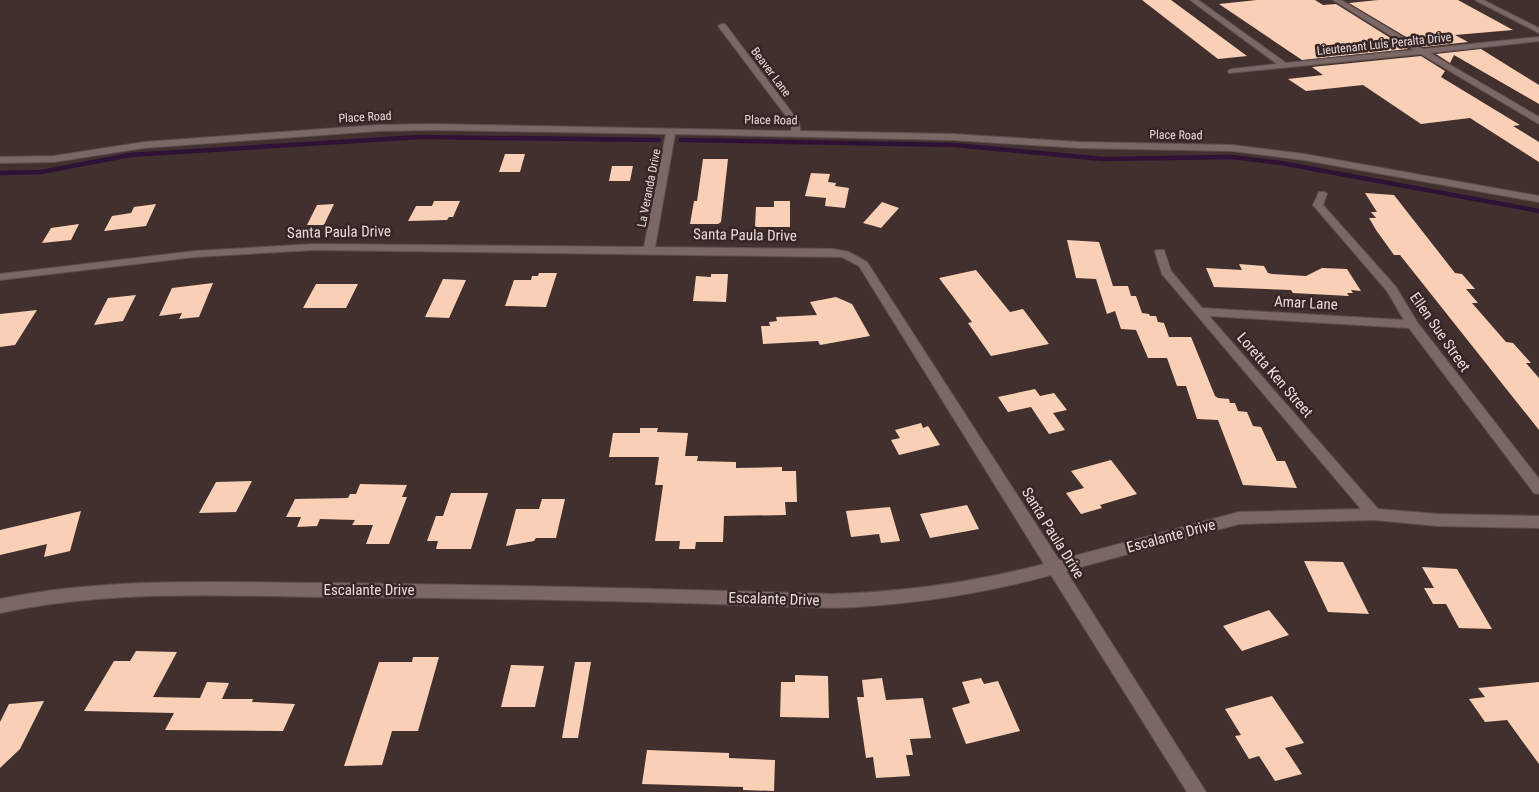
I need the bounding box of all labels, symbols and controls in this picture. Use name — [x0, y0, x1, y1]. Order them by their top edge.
street label: Lieutenant Luis Peralta Drive — [1316, 30, 1452, 58]
street label: Beaver Lane — [748, 45, 794, 100]
street label: Place Road — [338, 109, 392, 125]
street label: Place Road — [744, 113, 798, 127]
street label: Place Road — [1149, 128, 1203, 142]
street label: La Veranda Drive — [635, 147, 664, 228]
street label: Santa Paula Drive — [287, 222, 391, 242]
street label: Santa Paula Drive — [693, 225, 797, 245]
street label: Ellen Sue Street — [1406, 289, 1474, 375]
street label: Amar Lane — [1274, 292, 1338, 314]
street label: Loretta Ken Street — [1233, 329, 1317, 421]
street label: Santa Paula Drive — [1018, 484, 1088, 582]
street label: Escalante Drive — [1125, 516, 1217, 556]
street label: Escalante Drive — [323, 581, 415, 599]
street label: Escalante Drive — [728, 588, 820, 610]

